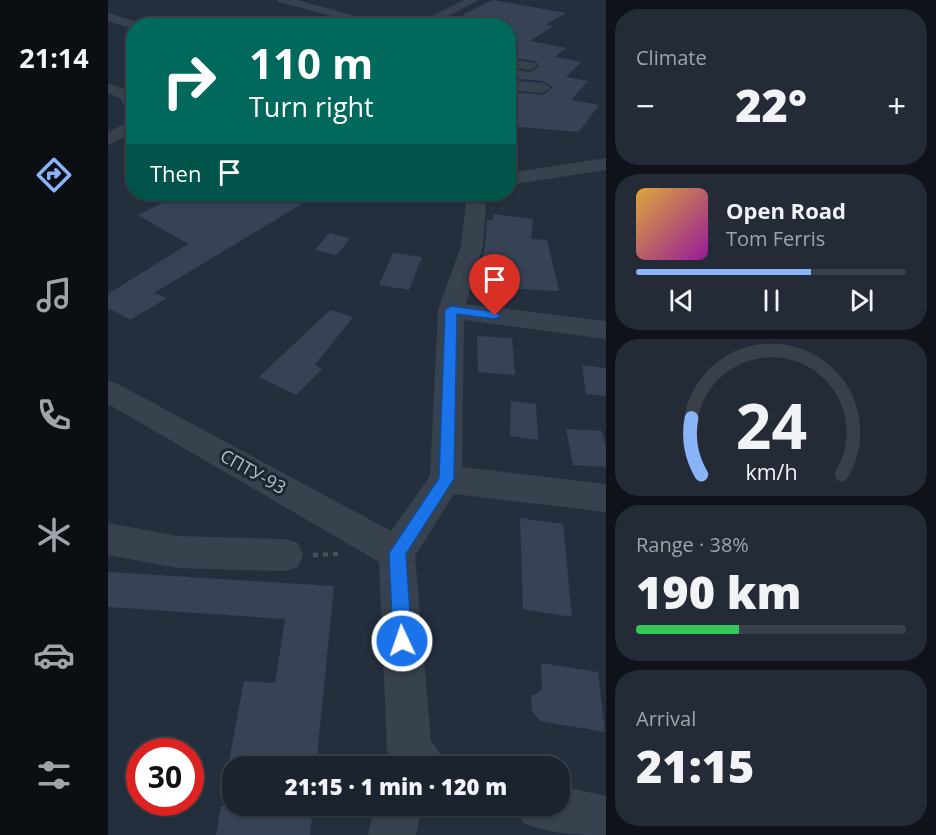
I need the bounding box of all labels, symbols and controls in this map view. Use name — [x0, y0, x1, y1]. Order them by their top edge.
text: 110 m — [249, 34, 373, 91]
text: 21:14 — [19, 39, 89, 76]
icon: right — [150, 42, 228, 120]
text: Climate — [636, 44, 707, 71]
text: 22° — [735, 74, 807, 135]
text: − — [636, 83, 655, 128]
text: + — [887, 83, 906, 128]
text: Turn right — [249, 88, 374, 125]
icon: directions — [33, 154, 75, 196]
icon: arrive — [213, 156, 246, 189]
text: Then — [150, 158, 201, 188]
text: Open Road — [726, 195, 846, 225]
text: Tom Ferris — [726, 225, 825, 252]
pin — [469, 254, 520, 316]
icon: arrive — [478, 263, 511, 296]
icon: music — [33, 274, 75, 316]
icon: previous — [665, 284, 698, 317]
icon: pause — [755, 284, 788, 317]
icon: next — [845, 284, 878, 317]
text: 24 — [735, 382, 807, 467]
icon: phone — [33, 394, 75, 436]
street label: СПТУ-93 — [216, 443, 291, 499]
text: km/h — [745, 457, 797, 486]
icon: climate — [33, 514, 75, 556]
text: Range · 38% — [636, 531, 749, 558]
text: 190 km — [636, 561, 801, 622]
position arrow — [370, 609, 434, 673]
icon: car — [33, 634, 75, 676]
text: Arrival — [636, 705, 696, 732]
text: 21:15 — [636, 735, 754, 796]
speed limit sign: 30 — [126, 738, 204, 816]
icon: filters — [33, 754, 75, 796]
text: 21:15 · 1 min · 120 m — [285, 771, 507, 801]

